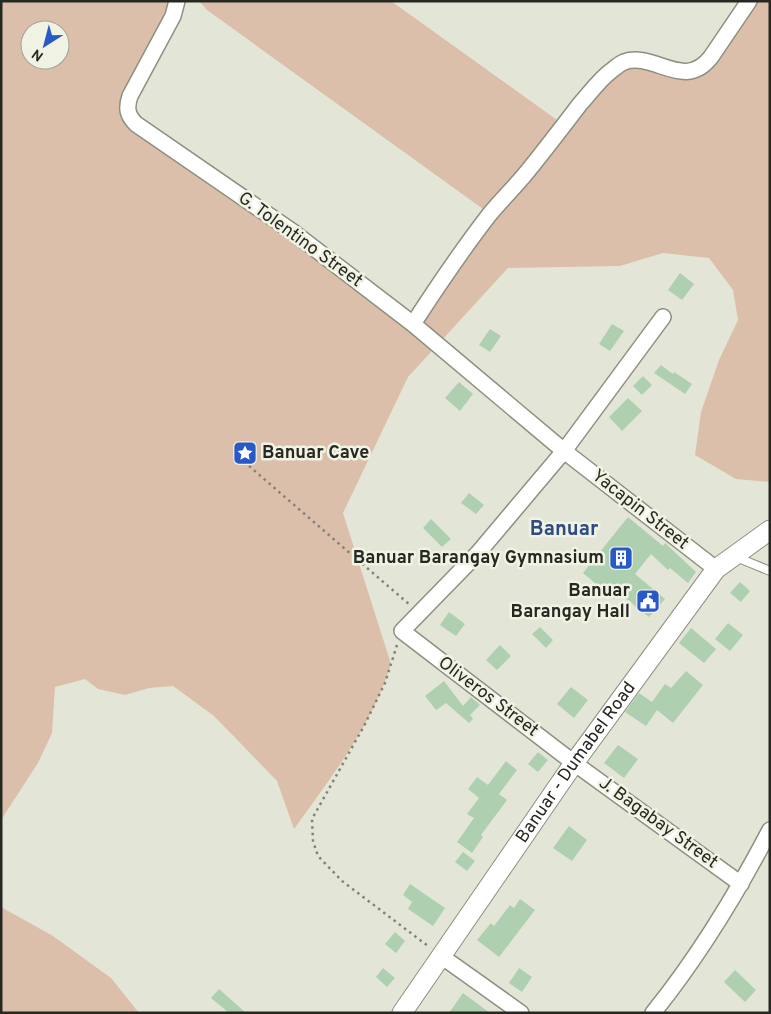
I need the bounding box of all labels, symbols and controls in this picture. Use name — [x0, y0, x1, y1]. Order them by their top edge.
north arrow — [20, 20, 70, 70]
text: N — [29, 44, 47, 64]
street label: G. Tolentino Street — [233, 187, 367, 293]
place icon: Banuar Cave — [232, 440, 258, 466]
place label: Banuar Cave — [262, 442, 369, 465]
street label: Yacapin Street — [587, 465, 693, 555]
district label: Banuar — [530, 517, 599, 543]
building icon: Banuar Barangay Gymnasium — [608, 545, 634, 571]
place label: Banuar Barangay Gymnasium — [353, 547, 604, 570]
place label: Banuar Barangay Hall — [511, 580, 630, 624]
public building icon: Banuar Barangay Hall — [635, 588, 661, 614]
street label: Oliveros Street — [433, 652, 543, 742]
street label: Banuar - Dumabel Road — [511, 677, 641, 848]
street label: J. Bagabay Street — [594, 772, 722, 874]

